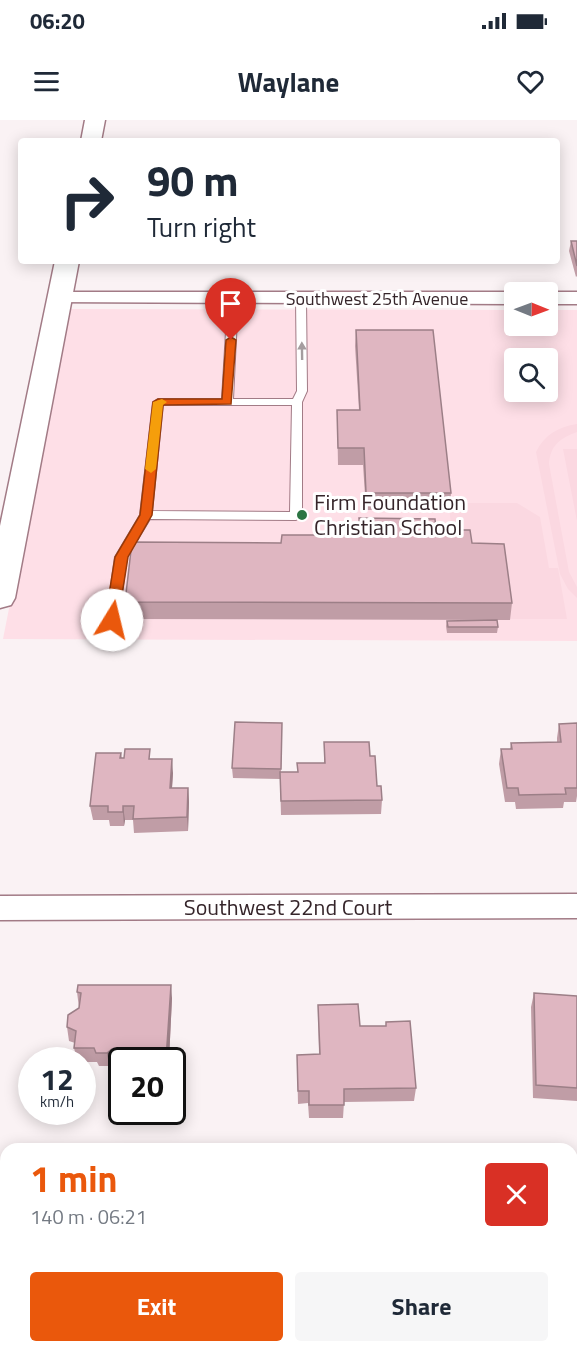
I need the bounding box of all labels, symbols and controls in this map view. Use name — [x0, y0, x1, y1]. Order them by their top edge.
text: 06:20 — [30, 4, 85, 38]
text: Waylane — [238, 61, 339, 102]
icon: menu — [30, 65, 63, 98]
icon: heart — [514, 65, 547, 98]
text: 90 m — [147, 148, 239, 212]
icon: right — [48, 162, 126, 240]
text: Turn right — [147, 206, 256, 247]
pin — [205, 278, 256, 340]
north arrow — [504, 282, 558, 336]
map controls — [504, 282, 558, 402]
street label: Southwest 25th Avenue — [286, 285, 468, 312]
icon: arrive — [214, 287, 247, 320]
one-way arrow — [297, 341, 307, 360]
button: search — [504, 348, 558, 402]
place label: Firm Foundation Christian School — [314, 485, 466, 544]
marker: Firm Foundation Christian School — [295, 508, 309, 522]
position arrow — [80, 588, 144, 652]
street label: Southwest 22nd Court — [184, 890, 393, 924]
speed limit sign: 20 — [108, 1047, 186, 1125]
text: 12 — [40, 1056, 74, 1102]
text: km/h — [40, 1090, 74, 1113]
text: 1 min — [30, 1151, 117, 1206]
button: close — [485, 1163, 548, 1226]
text: 140 m · 06:21 — [30, 1201, 147, 1232]
button: Exit — [30, 1272, 283, 1341]
button: Share — [295, 1272, 548, 1341]

